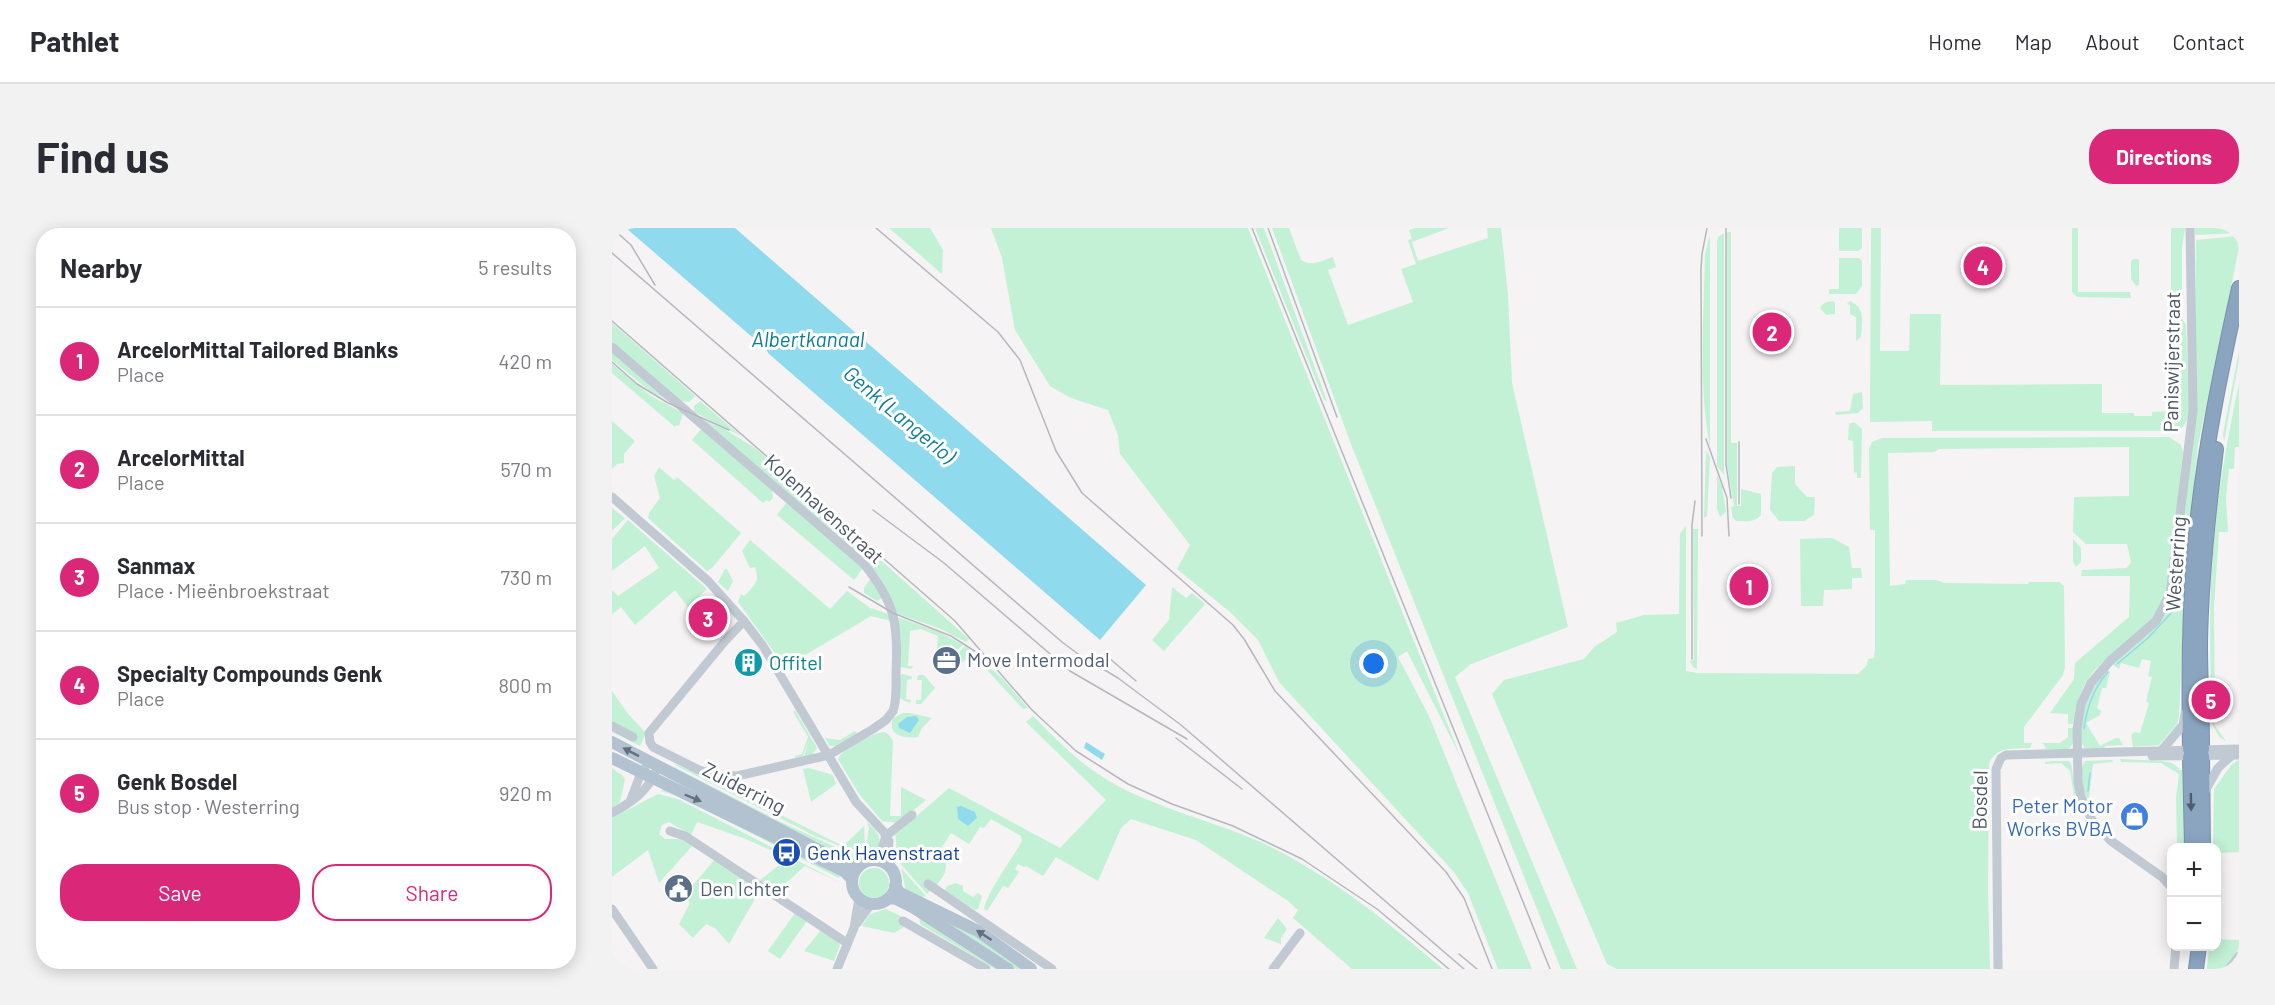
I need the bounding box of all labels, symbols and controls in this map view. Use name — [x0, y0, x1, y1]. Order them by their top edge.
text: Pathlet — [30, 24, 119, 58]
text: Home — [1928, 29, 1982, 54]
text: Map — [2015, 29, 2052, 54]
text: About — [2085, 29, 2140, 54]
text: Contact — [2173, 29, 2245, 54]
button: Directions — [2089, 129, 2239, 184]
text: Find us — [36, 131, 169, 181]
pin: 4 — [1964, 243, 2002, 288]
text: Nearby — [60, 252, 142, 283]
text: 5 results — [478, 255, 552, 279]
street label: Paniswijerstraat — [2158, 291, 2184, 433]
pin: 2 — [1752, 310, 1792, 354]
water label: Albertkanaal — [752, 326, 865, 351]
text: ArcelorMittal Tailored Blanks — [117, 336, 398, 362]
text: 1 — [76, 349, 83, 373]
text: 420 m — [498, 349, 552, 373]
water label: Genk (Langerlo) — [839, 360, 961, 468]
text: Place — [117, 362, 165, 386]
text: ArcelorMittal — [117, 444, 245, 470]
street label: Kolenhavenstraat — [760, 448, 889, 568]
text: 2 — [74, 457, 85, 481]
text: 570 m — [500, 457, 552, 481]
text: Place — [117, 470, 165, 494]
street label: Westerring — [2160, 515, 2190, 612]
text: Sanmax — [117, 552, 195, 578]
pin: 1 — [1730, 564, 1768, 608]
text: 3 — [74, 565, 85, 589]
text: 730 m — [500, 565, 552, 589]
text: Place · Mieënbroekstraat — [117, 578, 330, 602]
pin: 3 — [688, 596, 728, 640]
office icon: Move Intermodal — [930, 644, 962, 676]
building icon: Offitel — [732, 647, 764, 679]
place label: Move Intermodal — [967, 647, 1110, 671]
your location — [1359, 649, 1388, 678]
place label: Offitel — [769, 650, 822, 674]
text: Specialty Compounds Genk — [117, 660, 383, 686]
text: 4 — [73, 673, 86, 697]
text: 800 m — [498, 673, 552, 697]
pin: 5 — [2192, 678, 2230, 722]
text: Place — [117, 686, 165, 710]
one-way arrow — [622, 747, 639, 757]
street label: Zuiderring — [699, 756, 790, 818]
text: Genk Bosdel — [117, 768, 237, 794]
street label: Bosdel — [1966, 770, 1992, 830]
text: 5 — [74, 781, 85, 805]
text: 920 m — [499, 781, 552, 805]
one-way arrow — [685, 793, 703, 803]
place label: Peter Motor Works BVBA — [2007, 793, 2113, 840]
one-way arrow — [2186, 793, 2196, 812]
text: Bus stop · Westerring — [117, 794, 300, 818]
shop icon: Peter Motor Works BVBA — [2118, 801, 2150, 833]
bus stop icon: Genk Havenstraat — [770, 837, 802, 869]
place label: Genk Havenstraat — [807, 840, 960, 864]
map controls — [2167, 843, 2221, 951]
button: + — [2167, 843, 2221, 897]
button: Save — [60, 864, 300, 921]
button: Share — [312, 864, 552, 921]
public building icon: Den Ichter — [663, 873, 695, 905]
place label: Den Ichter — [700, 876, 789, 900]
button: − — [2167, 897, 2221, 951]
one-way arrow — [976, 930, 992, 941]

